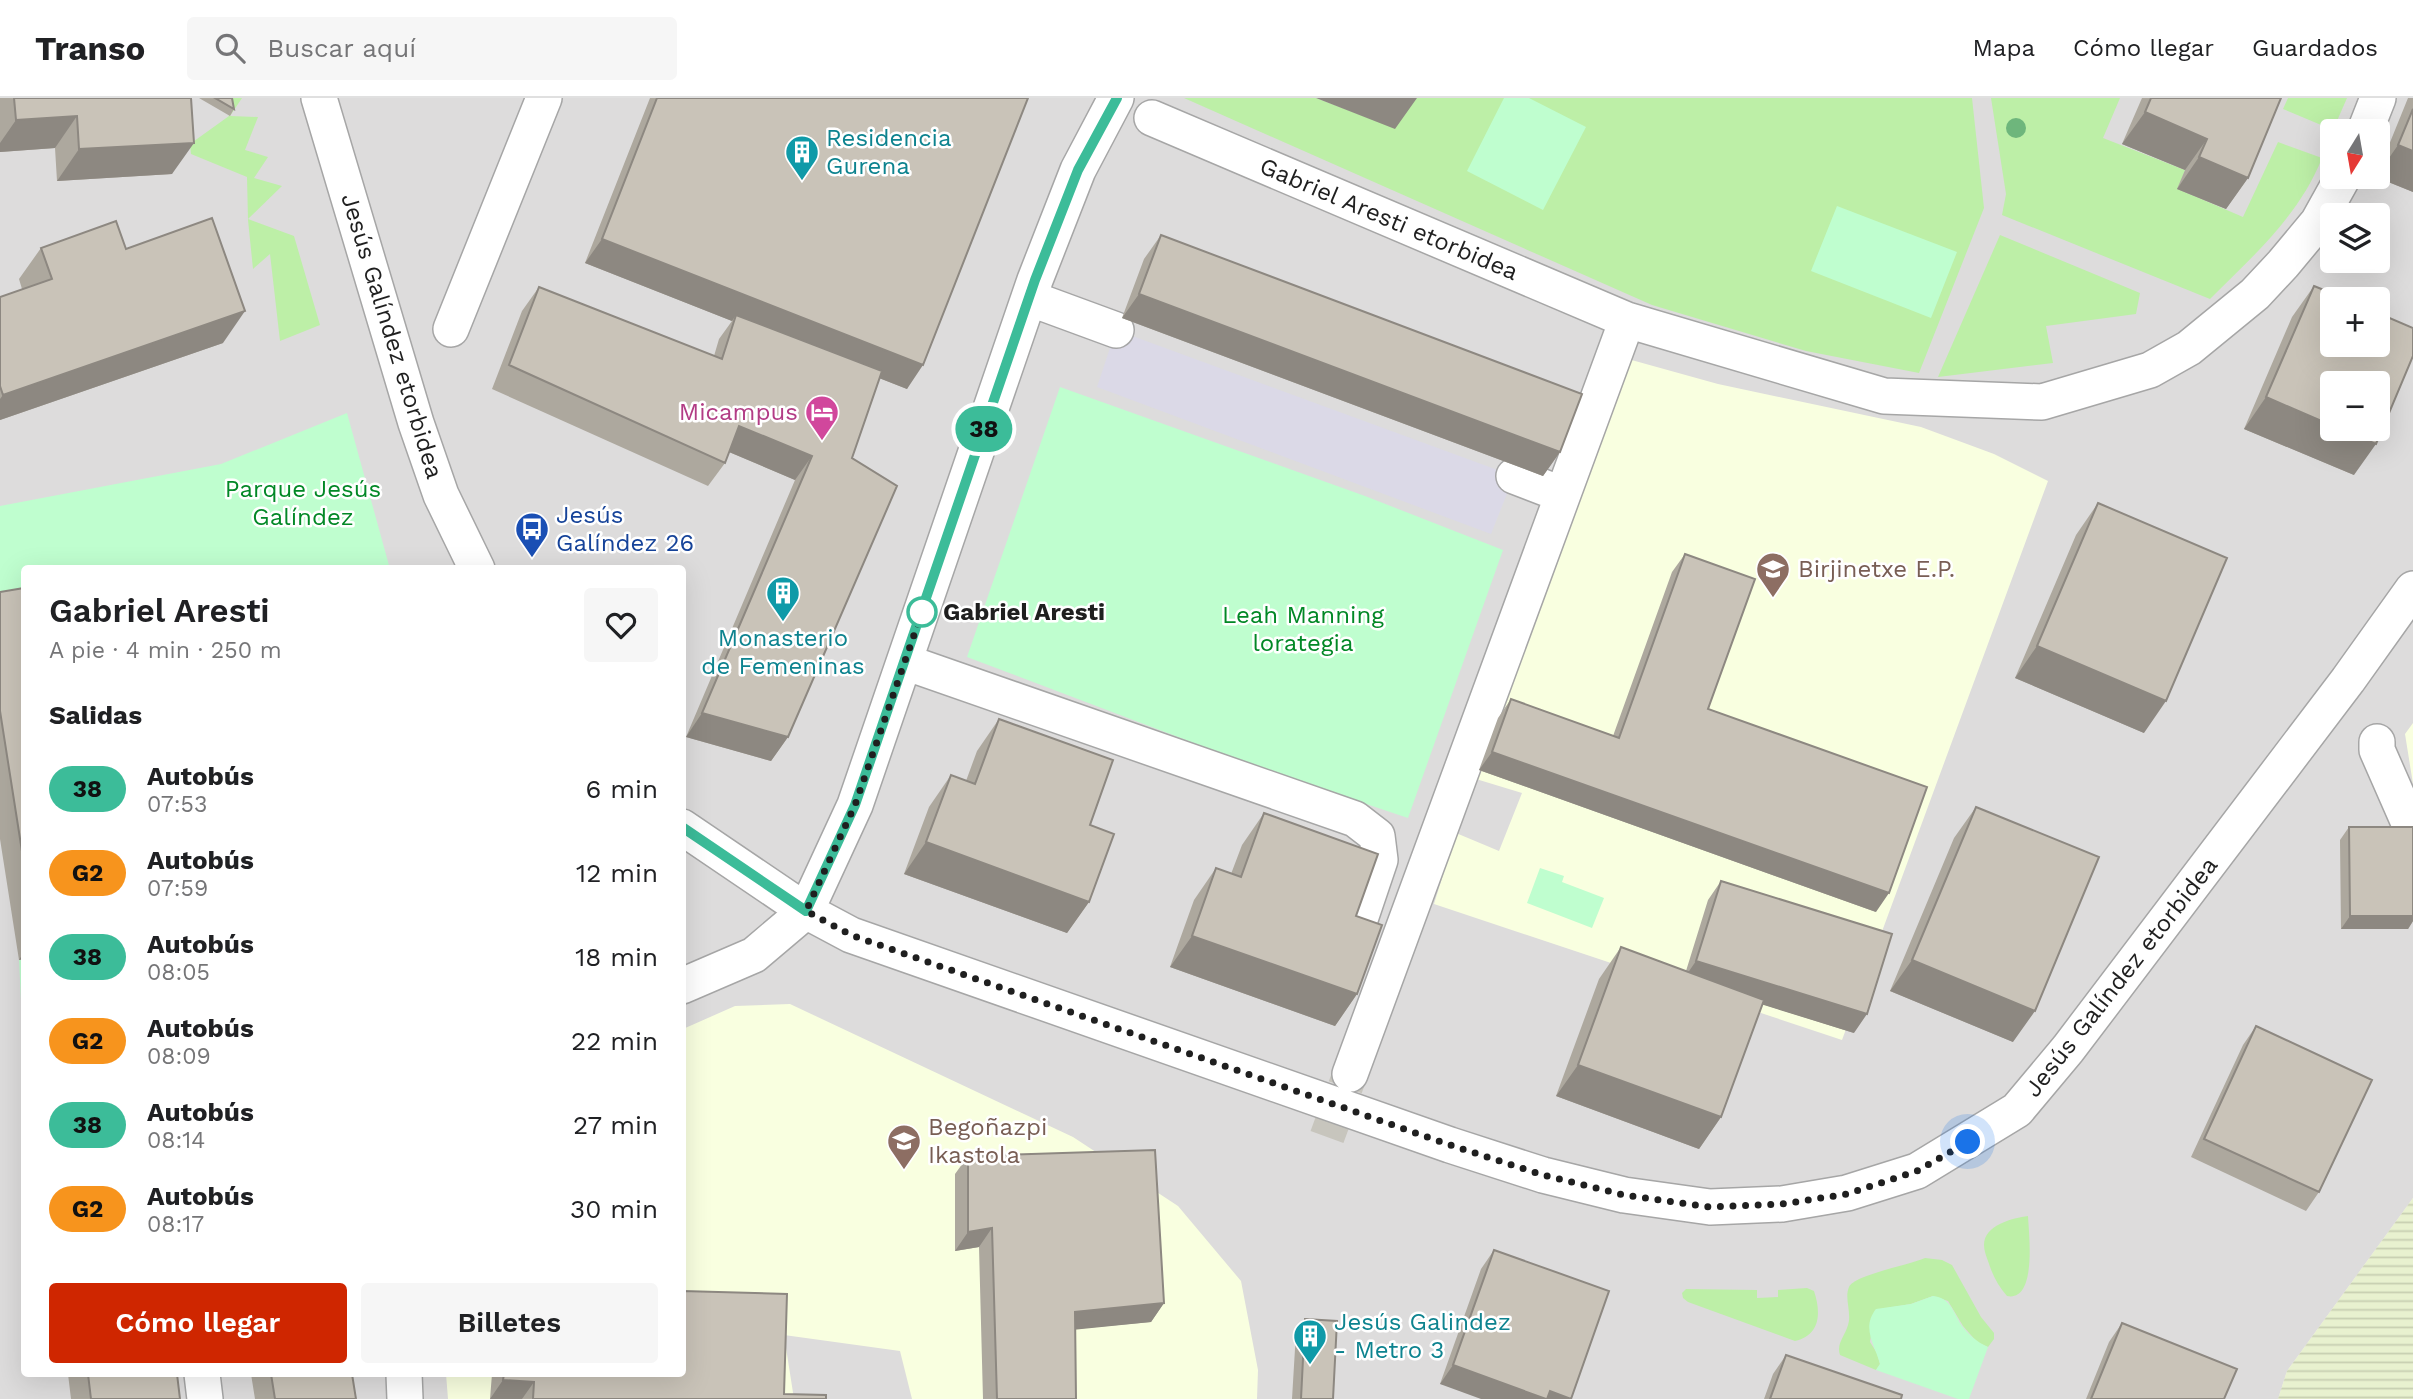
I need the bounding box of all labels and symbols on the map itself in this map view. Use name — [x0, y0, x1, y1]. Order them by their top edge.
north arrow — [2320, 119, 2390, 189]
place label: Residencia Gurena — [826, 124, 952, 180]
building icon: Residencia Gurena — [783, 133, 821, 182]
street label: Gabriel Aresti etorbidea — [1256, 152, 1522, 286]
street label: Jesús Galíndez etorbidea — [335, 190, 449, 482]
hotel icon: Micampus — [803, 393, 841, 442]
place label: Micampus — [679, 398, 798, 426]
line badge: 38 — [953, 406, 1016, 452]
park label: Parque Jesús Galíndez — [225, 475, 381, 531]
place label: Jesús Galíndez 26 — [556, 501, 694, 557]
bus stop icon: Jesús Galíndez 26 — [513, 510, 551, 559]
school or university icon: Birjinetxe E.P. — [1754, 550, 1792, 599]
place label: Birjinetxe E.P. — [1798, 555, 1955, 583]
building icon: Monasterio de Femeninas — [764, 574, 802, 623]
marker: Gabriel Aresti — [907, 597, 937, 627]
place label: Gabriel Aresti — [943, 598, 1105, 626]
park label: Leah Manning lorategia — [1222, 601, 1384, 657]
place label: Monasterio de Femeninas — [701, 624, 865, 680]
street label: Jesús Galíndez etorbidea — [2019, 852, 2223, 1102]
place label: Begoñazpi Ikastola — [928, 1113, 1047, 1169]
school or university icon: Begoñazpi Ikastola — [885, 1122, 923, 1171]
your location — [1950, 1124, 1985, 1159]
place label: Jesús Galindez - Metro 3 — [1334, 1308, 1511, 1364]
building icon: Jesús Galindez - Metro 3 — [1291, 1317, 1329, 1366]

